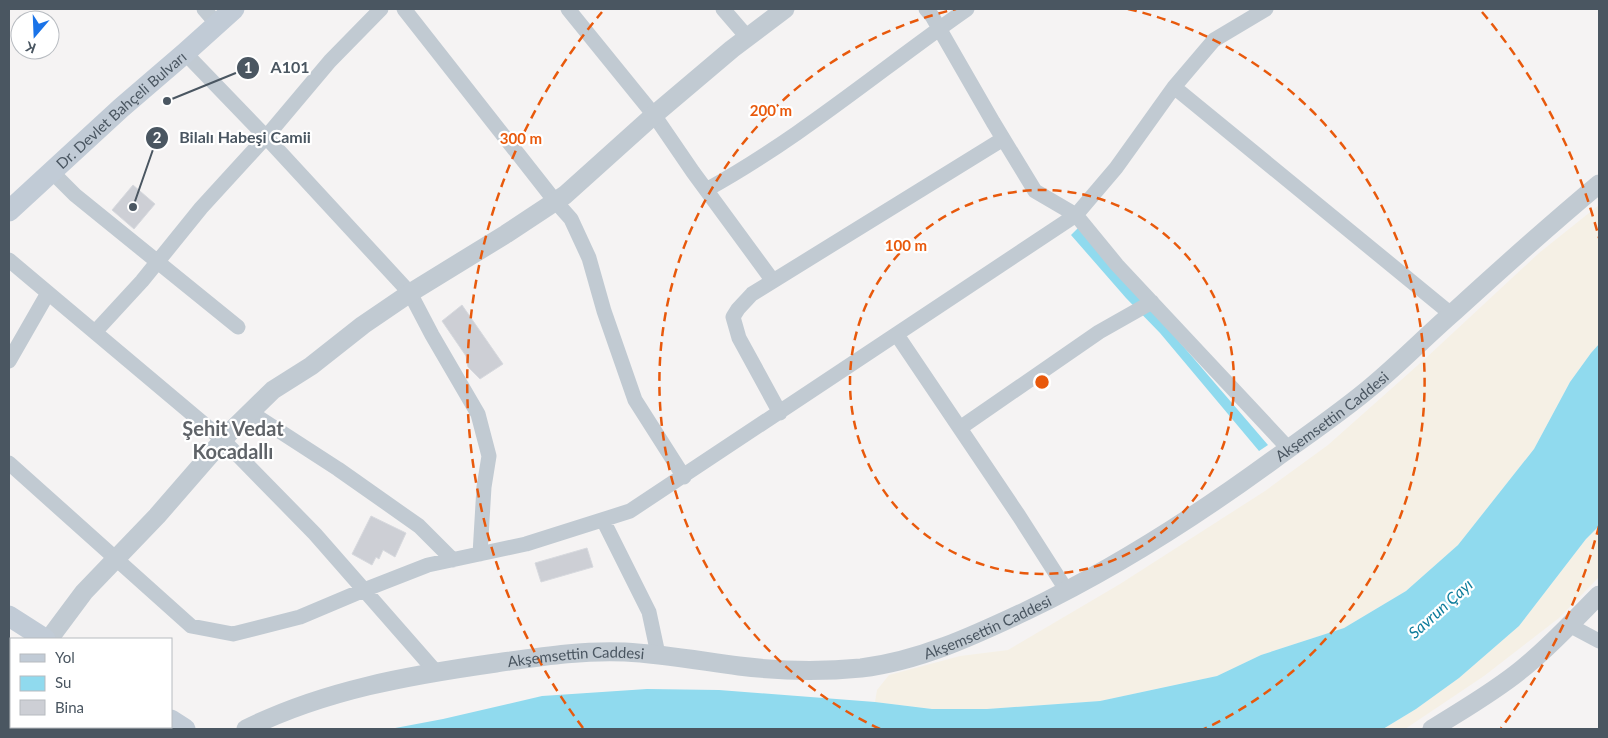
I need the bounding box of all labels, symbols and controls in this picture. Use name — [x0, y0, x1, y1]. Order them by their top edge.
north arrow — [10, 10, 60, 60]
text: K — [23, 38, 38, 57]
street label: Dr. Devlet Bahçeli Bulvarı — [52, 47, 190, 172]
callout: A101 — [235, 52, 319, 83]
text: A101 — [270, 57, 309, 76]
text: 1 — [244, 58, 252, 76]
text: 200 m — [750, 101, 792, 119]
callout: Bilalı Habeşi Camii — [144, 122, 321, 153]
text: Bilalı Habeşi Camii — [179, 127, 311, 146]
text: 2 — [153, 128, 162, 146]
text: 300 m — [500, 129, 542, 147]
text: 100 m — [885, 236, 927, 254]
street label: Akşemsettin Caddesi — [1271, 367, 1392, 465]
centre of rings — [1033, 373, 1051, 391]
district label: Şehit Vedat Kocadallı — [182, 416, 284, 463]
water label: Savrun Çayı — [1404, 574, 1476, 642]
street label: Akşemsettin Caddesi — [921, 591, 1054, 662]
legend — [10, 638, 172, 728]
street label: Akşemsettin Caddesi — [506, 643, 645, 670]
text: Yol — [55, 648, 75, 666]
text: Su — [55, 673, 71, 691]
text: Bina — [55, 698, 84, 716]

